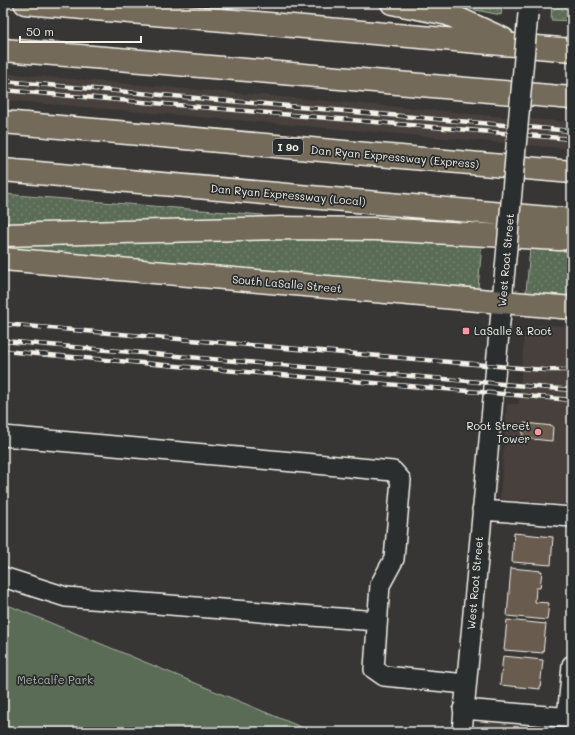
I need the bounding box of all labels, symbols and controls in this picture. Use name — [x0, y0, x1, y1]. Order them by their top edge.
scale bar — [20, 18, 141, 44]
text: 50 m — [26, 23, 54, 39]
road number: I 90 — [273, 139, 303, 155]
street label: Dan Ryan Expressway (Express) — [310, 142, 480, 171]
street label: Dan Ryan Expressway (Local) — [210, 180, 366, 209]
street label: West Root Street — [494, 213, 517, 307]
street label: South LaSalle Street — [232, 271, 343, 296]
place label: LaSalle & Root — [474, 323, 552, 338]
marker: LaSalle & Root — [461, 326, 471, 336]
place label: Root Street Tower — [467, 418, 530, 446]
marker: Root Street Tower — [533, 427, 543, 437]
street label: West Root Street — [463, 536, 486, 630]
park label: Metcalfe Park — [17, 672, 93, 687]

